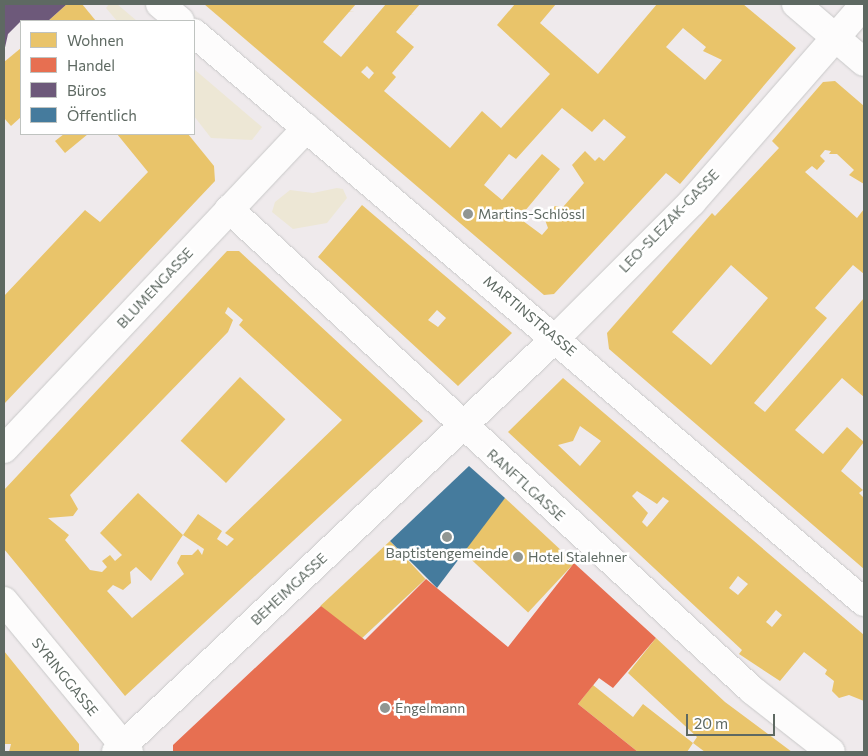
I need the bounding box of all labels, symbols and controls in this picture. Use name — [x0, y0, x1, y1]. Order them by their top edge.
legend — [20, 20, 195, 135]
text: Wohnen — [67, 31, 124, 49]
text: Handel — [67, 56, 115, 74]
text: Büros — [67, 81, 106, 99]
text: Öffentlich — [67, 106, 137, 124]
street label: LEO-SLEZAK-GASSE — [616, 166, 722, 276]
place label: Martins-Schlössl — [478, 206, 585, 222]
marker: Martins-Schlössl — [462, 208, 474, 220]
street label: BLUMENGASSE — [113, 244, 197, 332]
street label: MARTINSTRASSE — [480, 272, 580, 360]
street label: RANFTLGASSE — [484, 446, 568, 524]
marker: Baptistengemeinde — [441, 531, 453, 543]
place label: Baptistengemeinde — [386, 545, 508, 561]
street label: BEHEIMGASSE — [247, 549, 331, 629]
place label: Hotel Stalehner — [528, 549, 627, 565]
marker: Hotel Stalehner — [512, 551, 524, 563]
street label: SYRINGGASSE — [28, 634, 102, 720]
place label: Engelmann — [395, 700, 465, 716]
marker: Engelmann — [379, 702, 391, 714]
scale bar — [688, 704, 777, 736]
text: 20 m — [694, 714, 728, 732]

